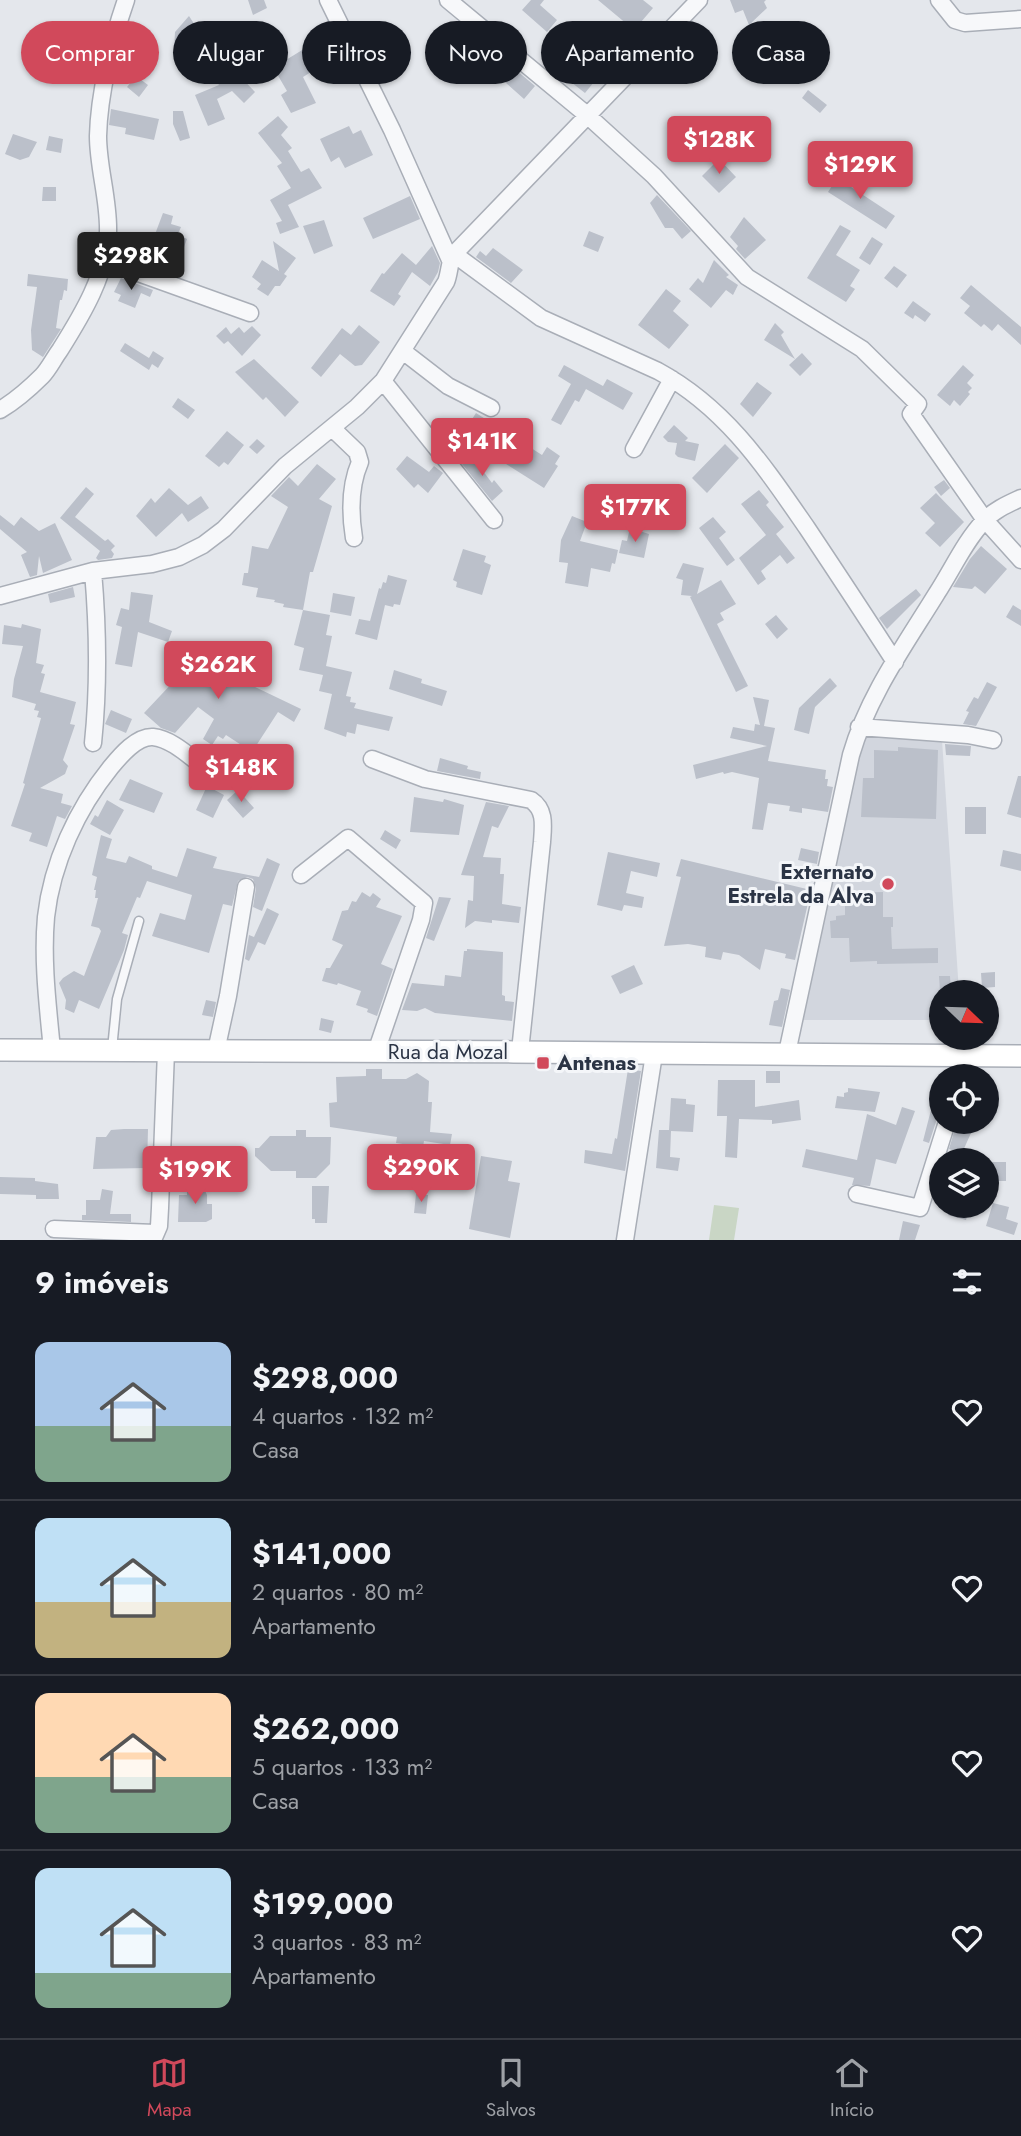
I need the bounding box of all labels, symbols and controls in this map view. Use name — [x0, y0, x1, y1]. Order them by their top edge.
chip: Comprar — [21, 21, 159, 84]
chip: Alugar — [173, 21, 288, 84]
chip: Filtros — [302, 21, 411, 84]
chip: Novo — [425, 21, 527, 84]
chip: Apartamento — [541, 21, 718, 84]
chip: Casa — [732, 21, 830, 84]
pin: $128K — [670, 116, 768, 176]
text: $128K — [683, 122, 755, 156]
pin: $129K — [811, 142, 909, 201]
text: $129K — [824, 147, 896, 181]
pin: $298K — [82, 232, 180, 292]
text: $298K — [93, 238, 169, 272]
pin: $141K — [433, 419, 531, 478]
text: $141K — [447, 424, 517, 458]
pin: $177K — [586, 484, 684, 544]
text: $177K — [600, 490, 670, 524]
pin: $262K — [169, 642, 267, 701]
text: $262K — [180, 647, 256, 681]
pin: $148K — [192, 744, 290, 804]
text: $148K — [205, 750, 277, 784]
place label: Externato Estrela da Alva — [727, 857, 874, 911]
marker: Externato Estrela da Alva — [880, 876, 896, 892]
north arrow — [929, 980, 999, 1050]
map controls — [929, 980, 999, 1218]
street label: Rua da Mozal — [388, 1037, 508, 1067]
place label: Antenas — [556, 1048, 637, 1078]
marker: Antenas — [535, 1055, 551, 1071]
button: locate — [929, 1064, 999, 1134]
pin: $290K — [372, 1144, 470, 1204]
pin: $199K — [146, 1146, 244, 1206]
button: layers — [929, 1148, 999, 1218]
text: $290K — [383, 1150, 459, 1184]
text: $199K — [159, 1152, 231, 1186]
text: 9 imóveis — [35, 1261, 169, 1304]
icon: filters — [948, 1263, 986, 1301]
text: $298,000 — [252, 1356, 398, 1399]
icon: home — [91, 1370, 175, 1454]
icon: heart — [948, 1393, 986, 1431]
text: 4 quartos · 132 m² — [252, 1399, 433, 1433]
text: Casa — [252, 1433, 299, 1467]
text: $141,000 — [252, 1532, 391, 1575]
icon: home — [91, 1546, 175, 1630]
icon: heart — [948, 1569, 986, 1607]
text: 2 quartos · 80 m² — [252, 1575, 423, 1609]
text: Apartamento — [252, 1609, 376, 1643]
text: $262,000 — [252, 1707, 399, 1750]
icon: home — [91, 1721, 175, 1805]
icon: heart — [948, 1744, 986, 1782]
text: 5 quartos · 133 m² — [252, 1750, 432, 1784]
text: Casa — [252, 1784, 299, 1818]
text: $199,000 — [252, 1882, 393, 1925]
icon: home — [91, 1896, 175, 1980]
icon: heart — [948, 1919, 986, 1957]
text: 3 quartos · 83 m² — [252, 1925, 422, 1959]
text: Apartamento — [252, 1959, 376, 1993]
tab: Mapa — [147, 2054, 192, 2123]
tab: Salvos — [486, 2054, 536, 2123]
tab: Início — [830, 2054, 874, 2123]

